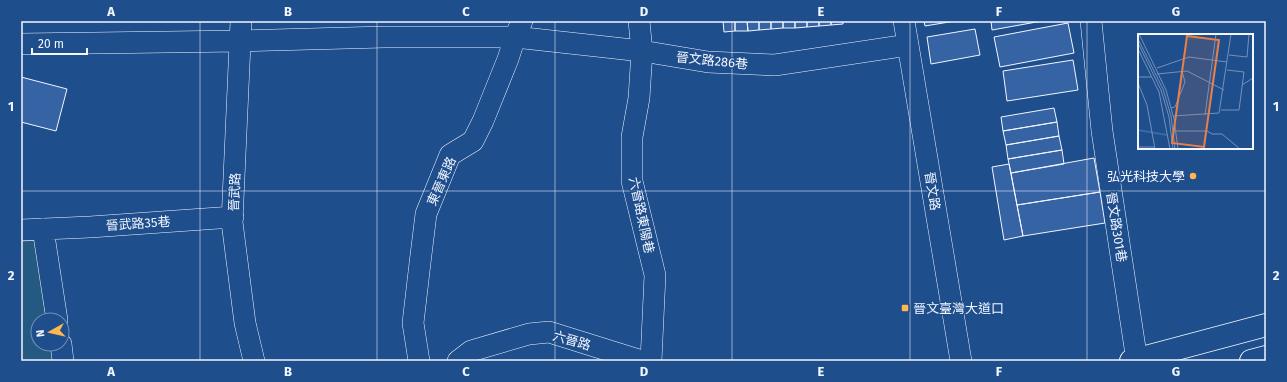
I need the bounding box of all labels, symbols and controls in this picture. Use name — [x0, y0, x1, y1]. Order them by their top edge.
text: A — [106, 4, 115, 19]
text: B — [284, 4, 292, 19]
text: C — [462, 4, 470, 19]
text: D — [640, 4, 649, 19]
text: E — [818, 4, 825, 19]
text: F — [996, 4, 1003, 19]
text: G — [1172, 4, 1180, 19]
scale bar — [32, 30, 87, 56]
inset map — [1138, 34, 1253, 149]
text: 20 m — [38, 37, 64, 51]
street label: 晉文路286巷 — [675, 49, 749, 72]
text: 1 — [8, 99, 14, 114]
text: 1 — [1273, 99, 1279, 114]
street label: 東晉東路 — [424, 154, 459, 208]
place label: 弘光科技大學 — [1107, 169, 1185, 184]
street label: 晉文路 — [922, 171, 943, 212]
marker: 弘光科技大學 — [1188, 171, 1198, 181]
street label: 晉武路 — [226, 172, 243, 212]
street label: 六晉路東陽巷 — [626, 175, 657, 255]
street label: 晉文路301巷 — [1104, 191, 1129, 263]
street label: 晉武路35巷 — [105, 214, 171, 233]
text: 2 — [8, 268, 15, 283]
text: 2 — [1273, 268, 1280, 283]
place label: 晉文臺灣大道口 — [913, 301, 1004, 316]
marker: 晉文臺灣大道口 — [900, 303, 910, 313]
north arrow — [30, 312, 70, 352]
street label: 六晉路 — [551, 328, 593, 353]
text: N — [34, 329, 48, 338]
text: A — [106, 364, 115, 379]
text: B — [284, 364, 292, 379]
text: C — [462, 364, 470, 379]
text: D — [640, 364, 649, 379]
text: E — [818, 364, 825, 379]
text: F — [996, 364, 1003, 379]
text: G — [1172, 364, 1180, 379]

